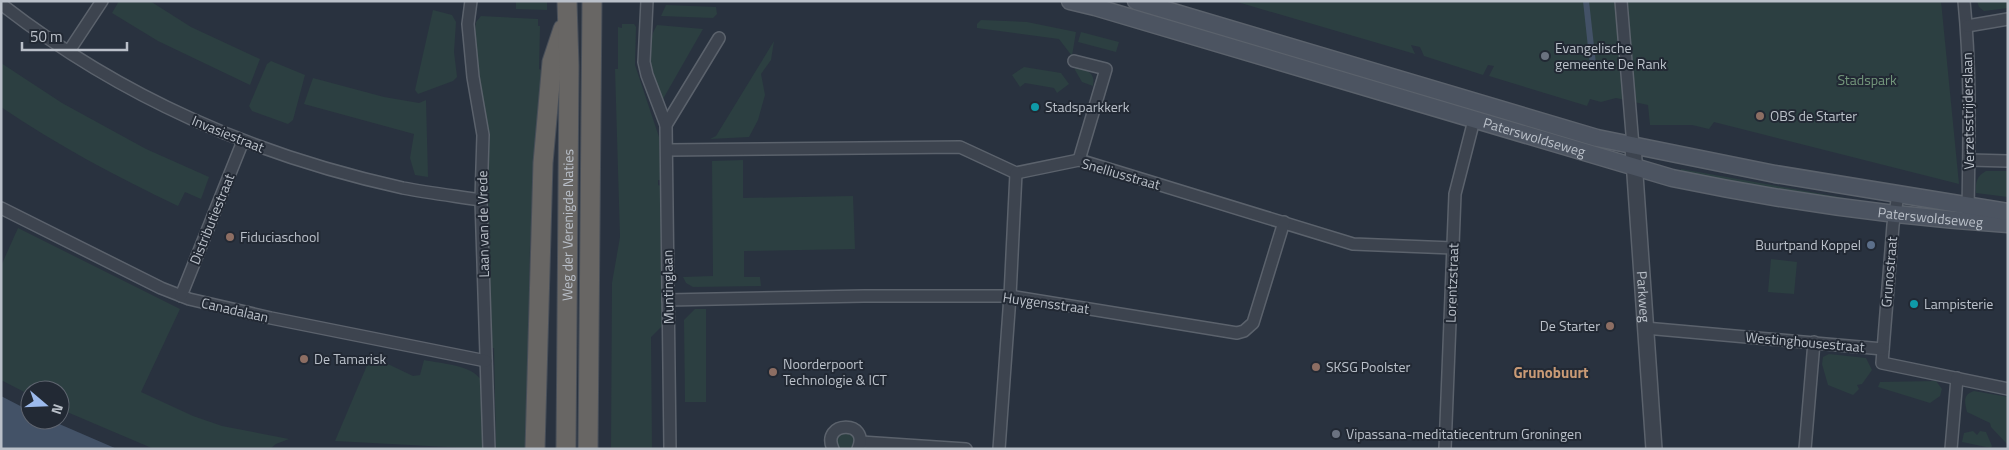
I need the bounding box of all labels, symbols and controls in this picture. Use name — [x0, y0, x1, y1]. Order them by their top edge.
scale bar — [22, 20, 128, 52]
text: 50 m — [30, 25, 63, 48]
place label: Evangelische gemeente De Rank — [1555, 37, 1667, 74]
marker: Evangelische gemeente De Rank — [1539, 50, 1551, 62]
street label: Verzetsstrijderslaan — [1956, 52, 1979, 170]
park label: Stadspark — [1837, 69, 1897, 90]
place label: Stadsparkkerk — [1045, 96, 1130, 117]
marker: Stadsparkkerk — [1029, 101, 1041, 113]
place label: OBS de Starter — [1770, 105, 1857, 126]
street label: Invasiestraat — [189, 109, 268, 158]
marker: OBS de Starter — [1754, 110, 1766, 122]
street label: Paterswoldseweg — [1481, 112, 1588, 162]
street label: Weg der Verenigde Naties — [556, 149, 578, 301]
street label: Snelliusstraat — [1079, 152, 1163, 195]
street label: Distributiestraat — [184, 170, 239, 267]
street label: Laan van de Vrede — [471, 170, 494, 278]
street label: Paterswoldseweg — [1877, 201, 1984, 232]
place label: Fiduciaschool — [240, 226, 320, 247]
marker: Fiduciaschool — [224, 231, 236, 243]
place label: Buurtpand Koppel — [1755, 234, 1861, 255]
street label: Grunostraat — [1875, 236, 1902, 308]
marker: Buurtpand Koppel — [1865, 239, 1877, 251]
street label: Lorentzstraat — [1440, 243, 1463, 323]
street label: Muntinglaan — [656, 250, 679, 324]
street label: Parkweg — [1632, 270, 1656, 323]
street label: Huygensstraat — [1002, 286, 1091, 319]
street label: Canadalaan — [199, 292, 271, 327]
place label: Lampisterie — [1924, 293, 1993, 314]
marker: Lampisterie — [1908, 298, 1920, 310]
place label: De Starter — [1540, 315, 1600, 336]
marker: De Starter — [1604, 320, 1616, 332]
street label: Westinghousestraat — [1745, 326, 1866, 357]
place label: De Tamarisk — [314, 348, 386, 369]
marker: De Tamarisk — [298, 353, 310, 365]
place label: Noorderpoort Technologie & ICT — [783, 353, 888, 390]
place label: SKSG Poolster — [1326, 356, 1411, 377]
marker: SKSG Poolster — [1310, 361, 1322, 373]
district label: Grunobuurt — [1513, 361, 1589, 384]
marker: Noorderpoort Technologie & ICT — [767, 366, 779, 378]
north arrow — [20, 380, 70, 430]
text: N — [46, 401, 69, 417]
place label: Vipassana-meditatiecentrum Groningen — [1346, 423, 1582, 444]
marker: Vipassana-meditatiecentrum Groningen — [1330, 428, 1342, 440]

